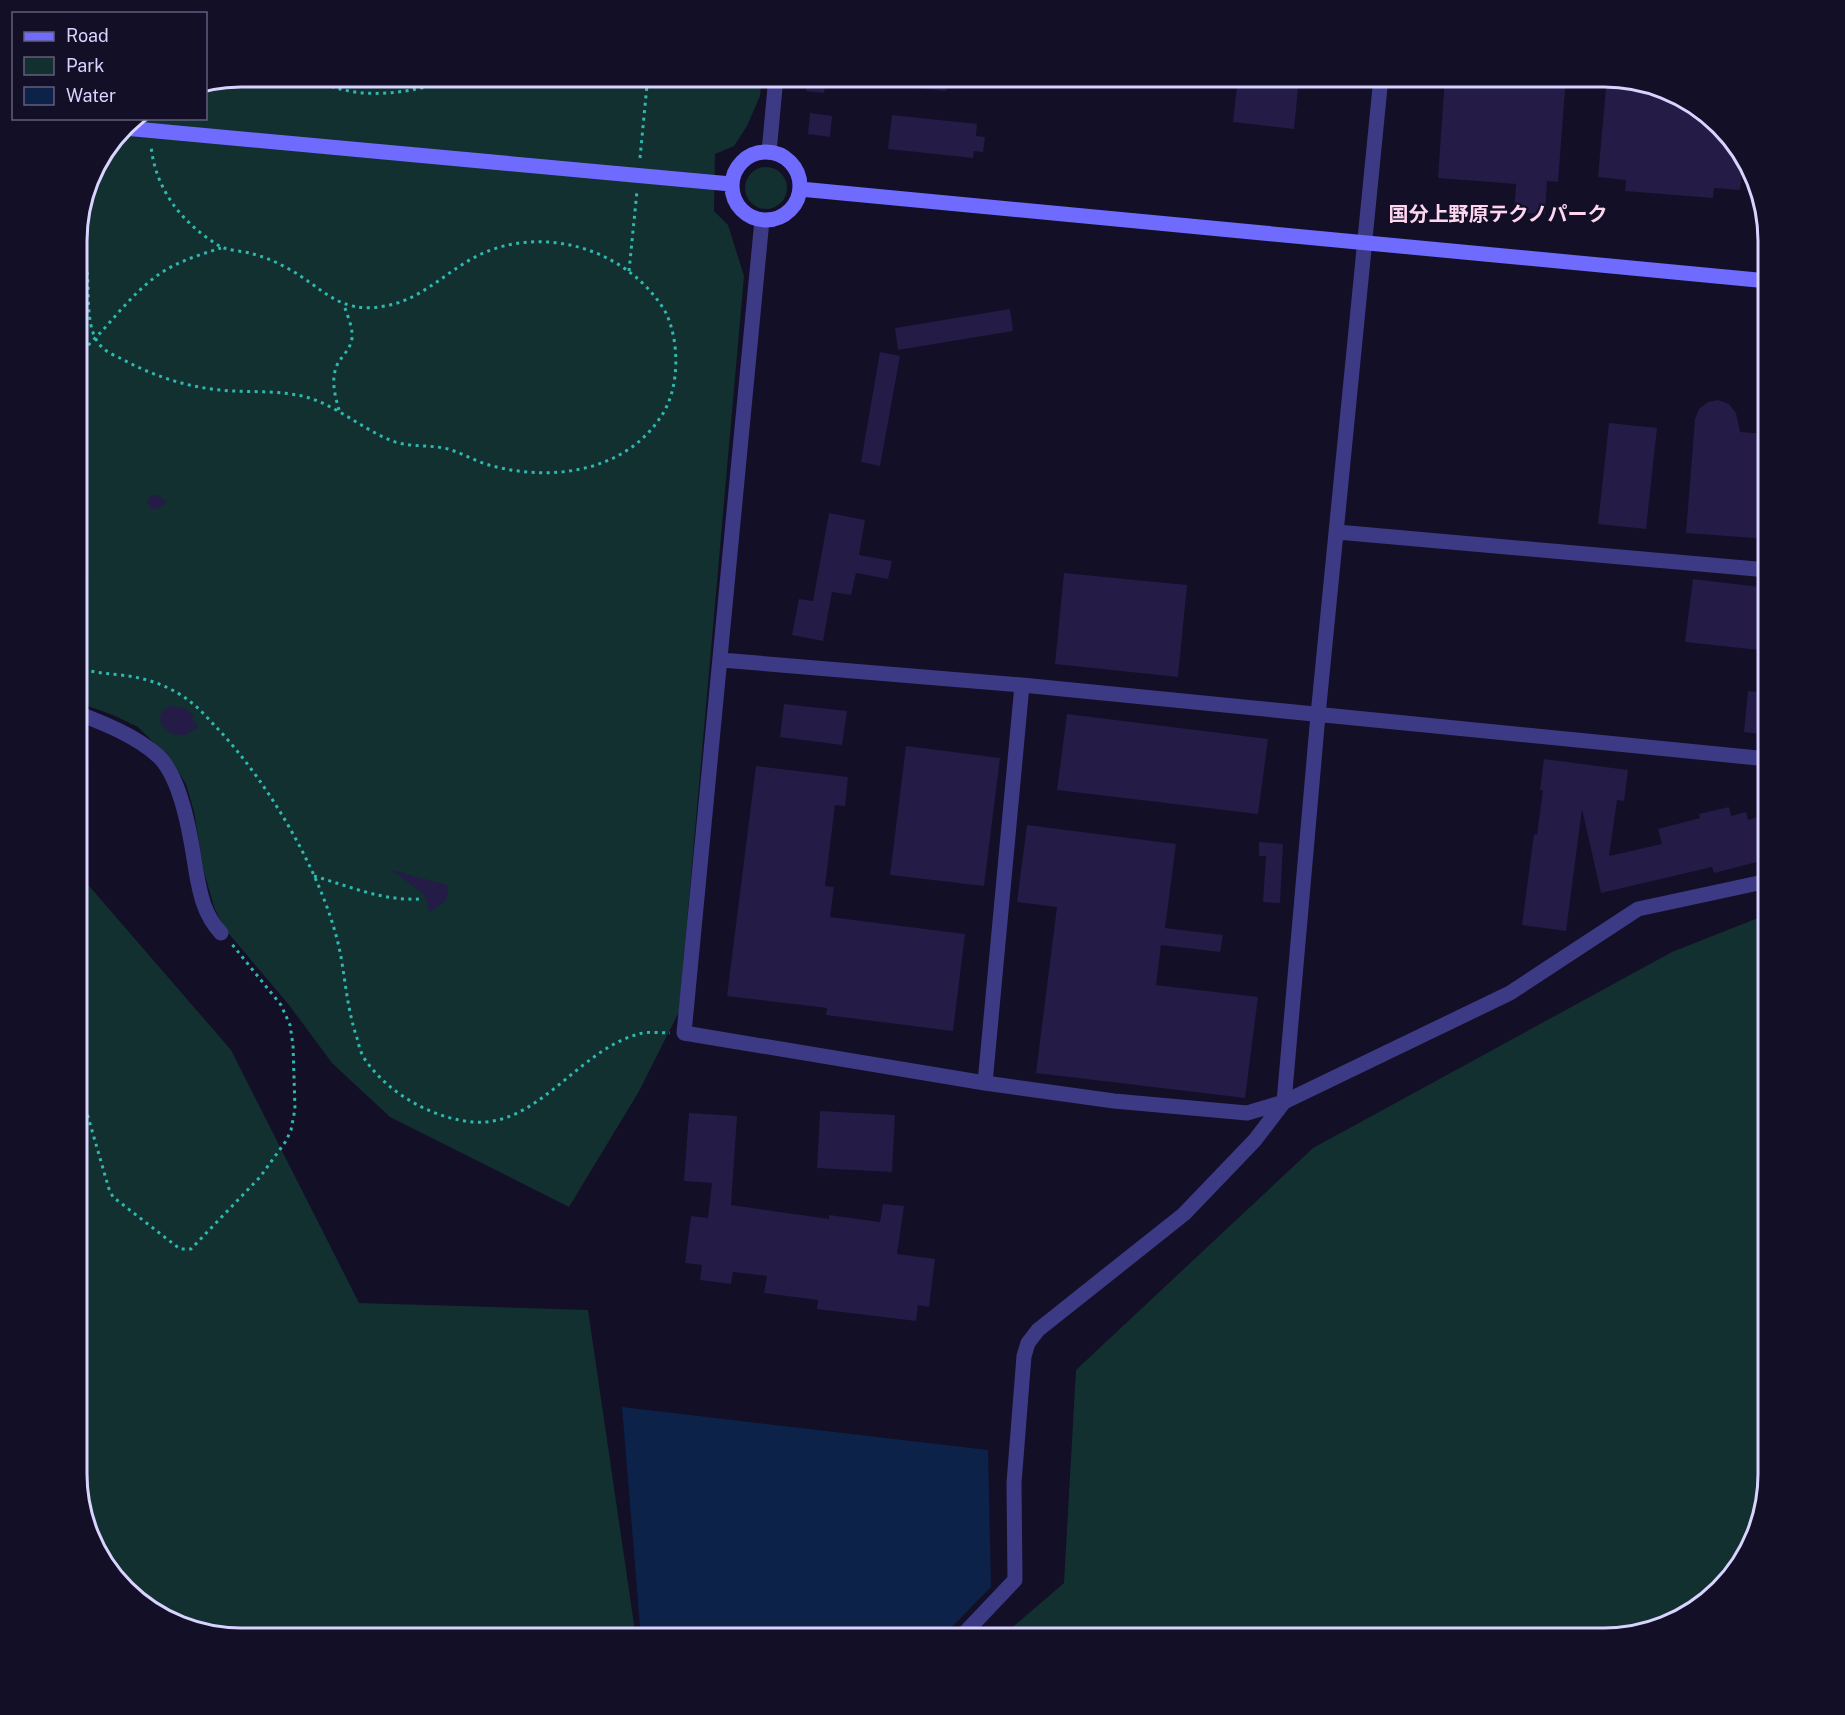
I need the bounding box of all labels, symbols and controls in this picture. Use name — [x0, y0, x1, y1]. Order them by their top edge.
legend — [12, 12, 207, 120]
text: Road — [66, 25, 109, 46]
text: Park — [66, 55, 104, 76]
text: Water — [66, 85, 116, 106]
district label: 国分上野原テクノパーク — [1389, 202, 1607, 226]

